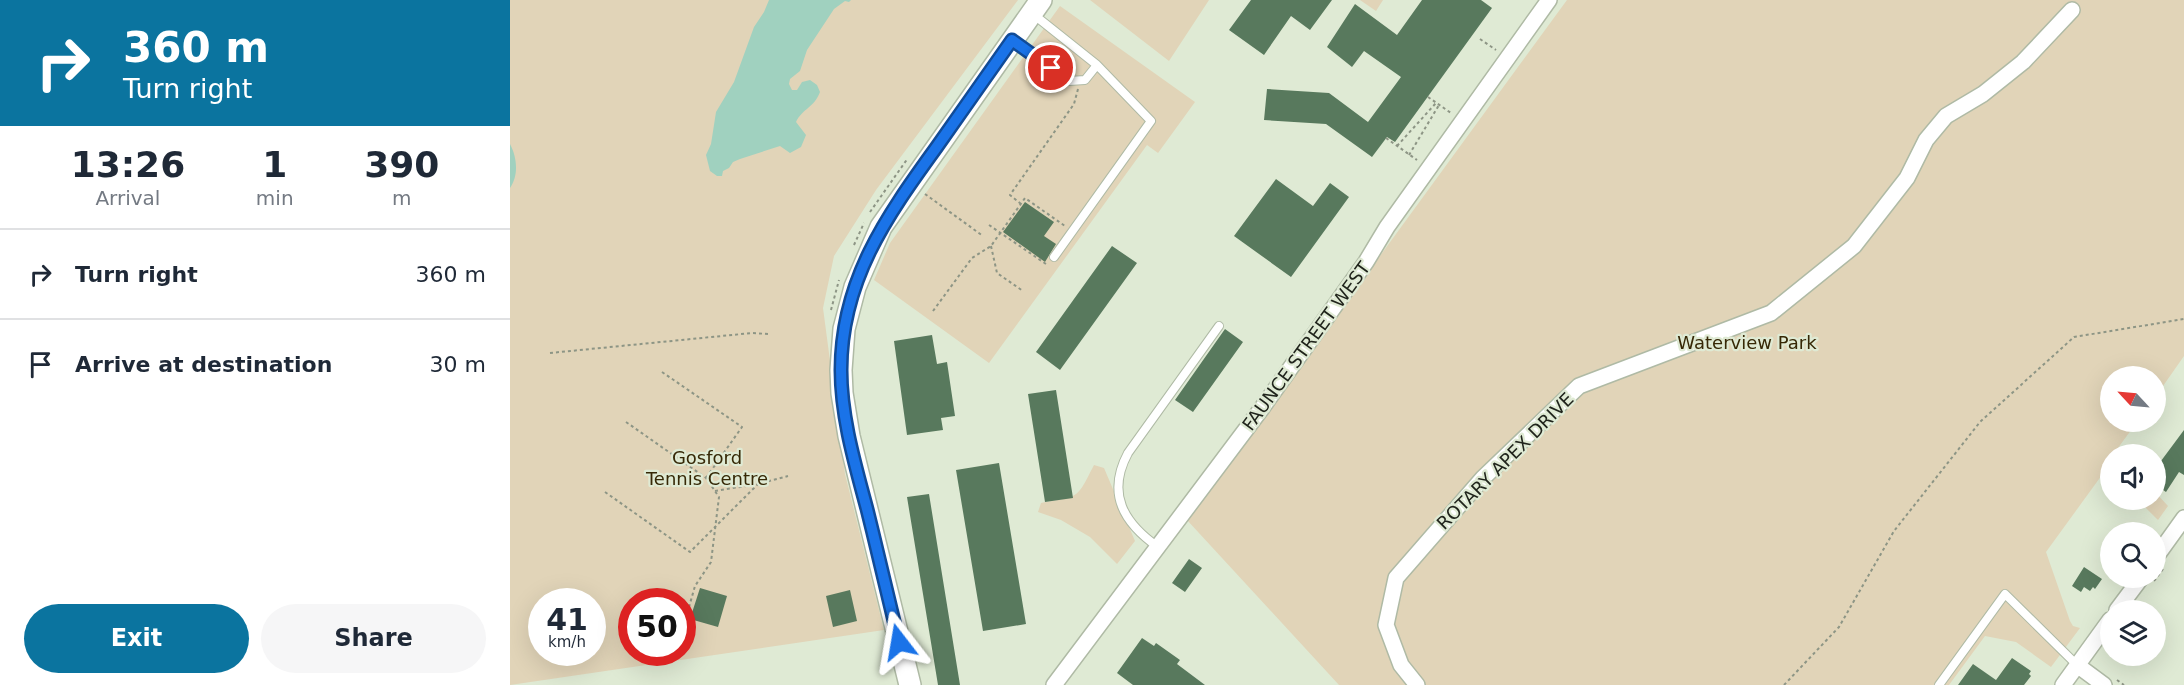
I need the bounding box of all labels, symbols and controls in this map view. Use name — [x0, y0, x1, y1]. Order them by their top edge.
text: 360 m — [123, 23, 269, 72]
icon: right — [24, 24, 102, 102]
pin — [1025, 42, 1076, 93]
icon: arrive — [1034, 51, 1067, 84]
text: Turn right — [123, 73, 252, 104]
text: 13:26 — [71, 144, 185, 185]
text: 1 — [262, 144, 287, 185]
text: 390 — [364, 144, 439, 185]
text: Arrival — [95, 186, 160, 210]
text: min — [256, 186, 294, 210]
text: m — [392, 186, 412, 210]
street label: FAUNCE STREET WEST — [1238, 257, 1375, 434]
icon: right — [24, 258, 57, 291]
text: Turn right — [75, 262, 198, 287]
text: 360 m — [416, 262, 486, 287]
park label: Waterview Park — [1677, 332, 1817, 353]
icon: arrive — [24, 348, 57, 381]
text: Arrive at destination — [75, 352, 332, 377]
text: 30 m — [430, 352, 486, 377]
north arrow — [2100, 366, 2166, 432]
map controls — [2100, 366, 2166, 666]
street label: ROTARY APEX DRIVE — [1432, 388, 1578, 534]
button: sound — [2100, 444, 2166, 510]
park label: Gosford Tennis Centre — [645, 447, 768, 489]
button: search — [2100, 522, 2166, 588]
speed limit sign: 50 — [618, 588, 696, 666]
button: layers — [2100, 600, 2166, 666]
text: 41 — [546, 602, 588, 637]
button: Exit — [24, 604, 249, 673]
button: Share — [261, 604, 486, 673]
position arrow — [867, 610, 931, 674]
text: km/h — [548, 633, 586, 651]

